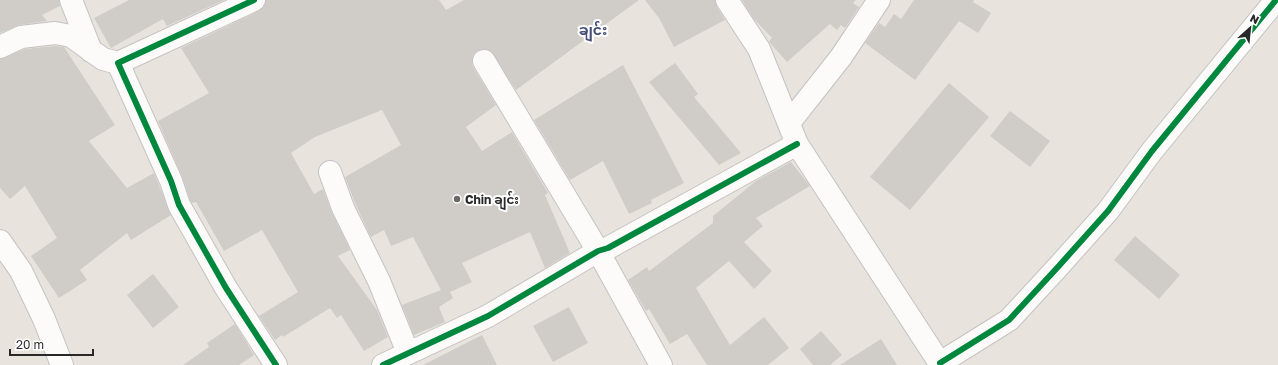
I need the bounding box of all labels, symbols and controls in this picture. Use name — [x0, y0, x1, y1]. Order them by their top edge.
north arrow — [1230, 8, 1270, 48]
text: N — [1248, 11, 1261, 26]
district label: ချင်း — [579, 20, 607, 42]
place label: Chin ချင်း — [465, 190, 519, 211]
marker: Chin ချင်း — [452, 194, 462, 204]
scale bar — [10, 331, 93, 357]
text: 20 m — [16, 337, 44, 352]

